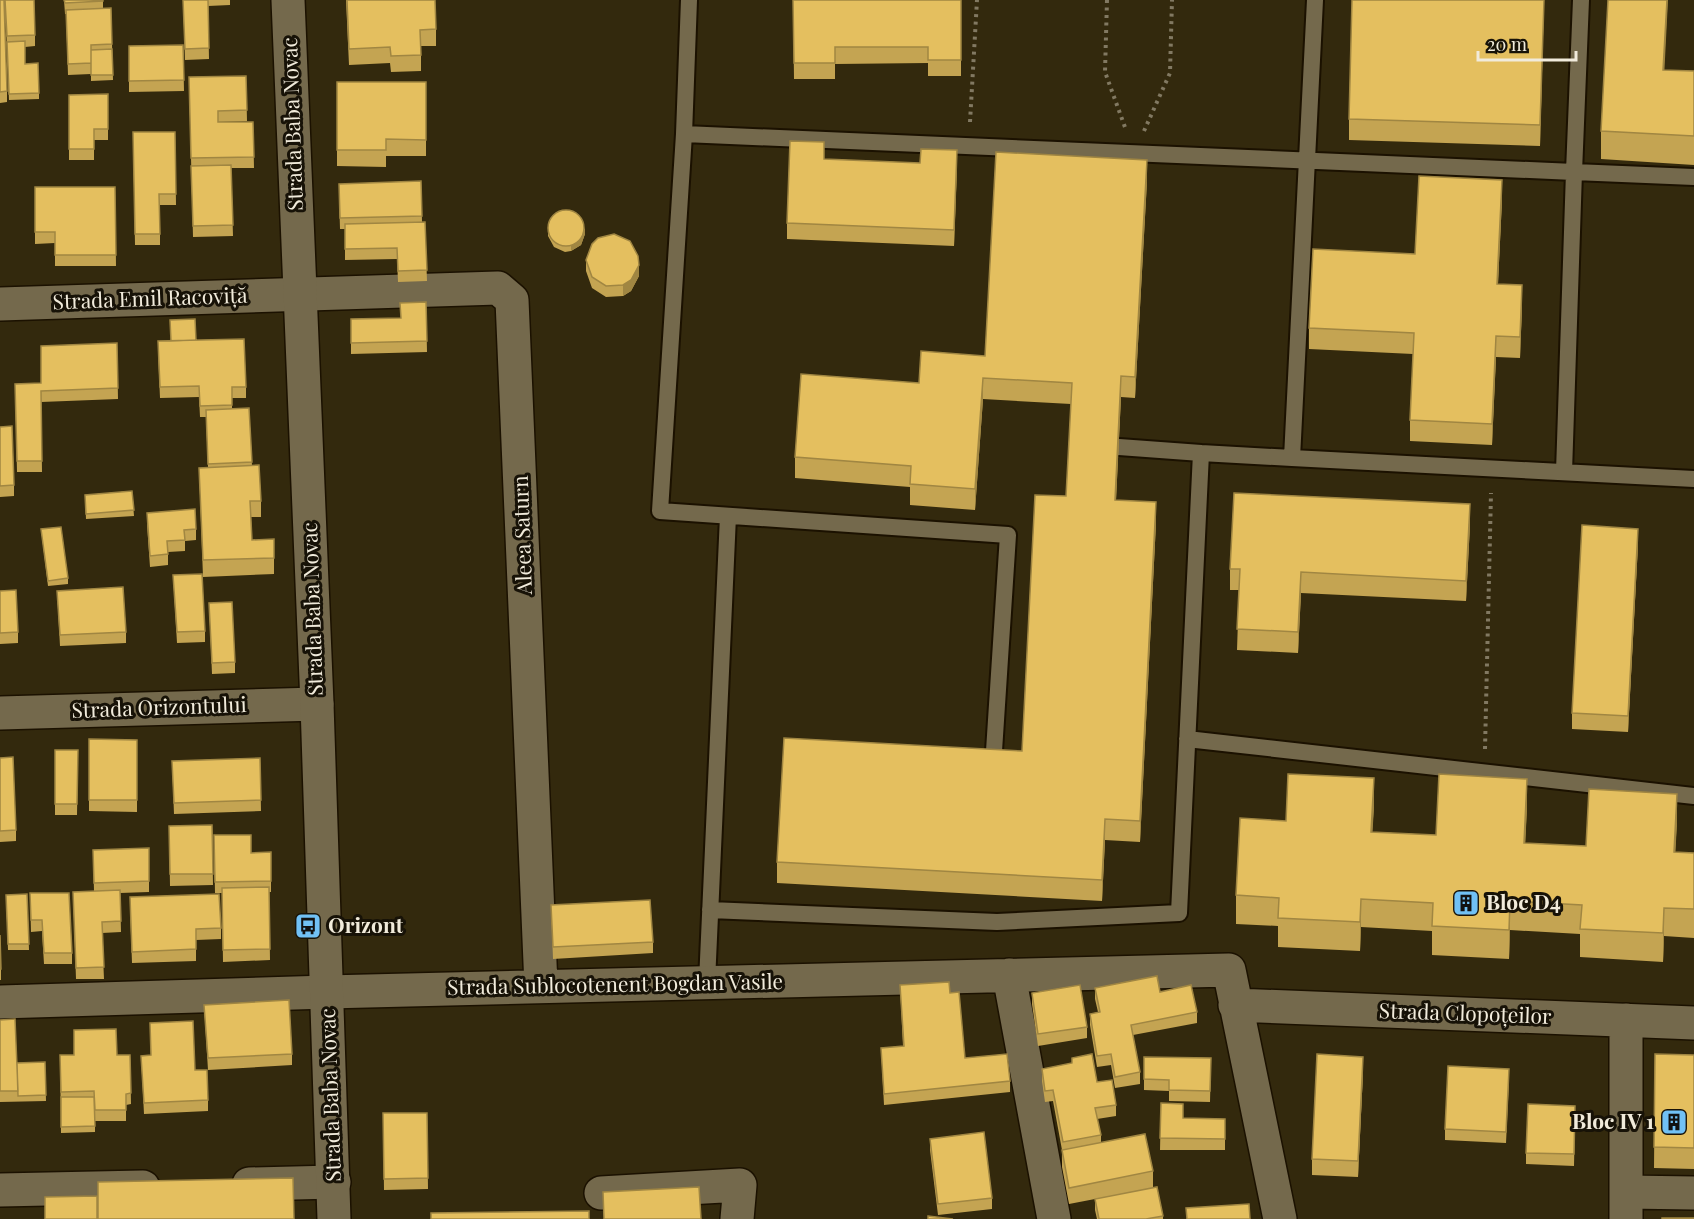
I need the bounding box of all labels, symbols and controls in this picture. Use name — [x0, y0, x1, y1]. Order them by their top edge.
scale bar — [1478, 24, 1576, 62]
text: 20 m — [1487, 32, 1527, 56]
street label: Strada Baba Novac — [274, 37, 308, 211]
street label: Strada Emil Racoviță — [52, 280, 248, 315]
street label: Aleea Saturn — [505, 475, 537, 596]
street label: Strada Baba Novac — [294, 522, 328, 696]
street label: Strada Orizontului — [71, 689, 247, 723]
place label: Bloc D4 — [1486, 887, 1561, 915]
building icon: Bloc D4 — [1451, 888, 1481, 918]
place label: Orizont — [328, 910, 404, 938]
bus stop icon: Orizont — [293, 911, 323, 941]
street label: Strada Sublocotenent Bogdan Vasile — [447, 966, 783, 1000]
street label: Strada Clopoțeilor — [1378, 995, 1552, 1030]
street label: Strada Baba Novac — [312, 1008, 346, 1182]
place label: Bloc IV 1 — [1572, 1106, 1654, 1134]
building icon: Bloc IV 1 — [1659, 1107, 1689, 1137]

